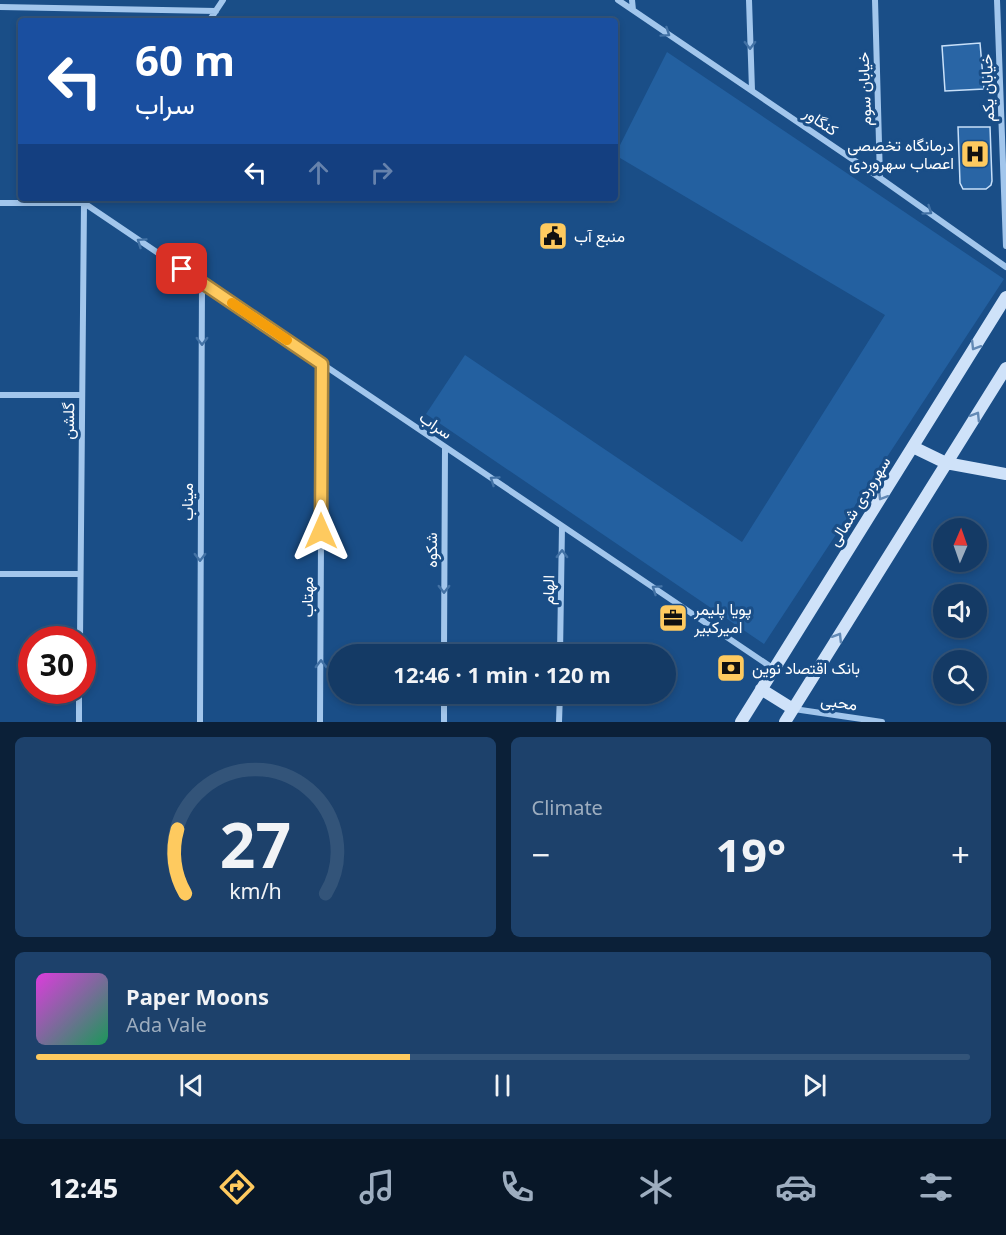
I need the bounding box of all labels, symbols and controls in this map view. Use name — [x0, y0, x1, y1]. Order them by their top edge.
one-way arrow — [660, 26, 671, 37]
text: 60 m — [135, 31, 235, 88]
one-way arrow — [744, 41, 757, 50]
icon: left — [36, 42, 114, 120]
street label: خیابان سوم — [852, 51, 876, 126]
street label: خیابان یکم — [975, 53, 999, 122]
text: سراب — [135, 85, 195, 122]
street label: کنگاور — [799, 101, 843, 141]
place label: درمانگاه تخصصی اعصاب سهروردی — [847, 134, 954, 174]
hospital icon: درمانگاه تخصصی اعصاب سهروردی — [959, 138, 991, 170]
icon: left — [239, 156, 272, 189]
icon: ahead — [302, 156, 335, 189]
icon: right — [365, 156, 398, 189]
one-way arrow — [921, 204, 932, 215]
public building icon: منبع آب — [537, 220, 569, 252]
place label: منبع آب — [574, 225, 625, 248]
one-way arrow — [137, 238, 148, 249]
pin — [156, 243, 207, 294]
icon: arrive — [165, 252, 198, 285]
one-way arrow — [196, 337, 208, 346]
one-way arrow — [972, 340, 983, 351]
street label: گلشن — [57, 402, 79, 440]
street label: سراب — [415, 406, 457, 444]
one-way arrow — [969, 412, 981, 422]
street label: سهروردی شمالی — [823, 452, 895, 550]
one-way arrow — [490, 476, 501, 487]
street label: میناب — [176, 483, 198, 521]
one-way arrow — [877, 490, 889, 500]
position arrow — [289, 499, 353, 563]
north arrow — [933, 518, 987, 572]
map controls — [933, 518, 987, 704]
street label: شکوه — [420, 532, 442, 568]
one-way arrow — [556, 549, 568, 558]
one-way arrow — [194, 553, 207, 562]
street label: الهام — [537, 575, 559, 605]
street label: مهتاب — [296, 577, 318, 617]
button: sound — [933, 584, 987, 638]
one-way arrow — [438, 585, 450, 594]
one-way arrow — [652, 585, 663, 596]
place label: پویا پلیمر امیرکبیر — [693, 598, 752, 638]
office icon: پویا پلیمر امیرکبیر — [657, 602, 689, 634]
speed limit sign: 30 — [18, 626, 96, 704]
one-way arrow — [831, 633, 843, 643]
button: search — [933, 650, 987, 704]
bank icon: بانک اقتصاد نوین — [715, 652, 747, 684]
place label: بانک اقتصاد نوین — [752, 657, 860, 679]
one-way arrow — [315, 659, 327, 668]
text: 12:46 · 1 min · 120 m — [393, 659, 611, 689]
street label: محبی — [819, 689, 859, 715]
text: Climate — [532, 794, 603, 821]
text: 27 — [220, 801, 291, 886]
text: 19° — [715, 824, 786, 885]
text: − — [532, 832, 550, 877]
text: + — [951, 832, 970, 877]
text: km/h — [229, 876, 282, 905]
text: Paper Moons — [126, 981, 269, 1011]
text: Ada Vale — [126, 1011, 207, 1038]
icon: previous — [175, 1069, 208, 1102]
icon: pause — [486, 1069, 519, 1102]
icon: next — [798, 1069, 831, 1102]
icon: directions — [216, 1166, 258, 1208]
icon: music — [356, 1166, 398, 1208]
icon: phone — [496, 1166, 538, 1208]
icon: climate — [635, 1166, 677, 1208]
icon: car — [775, 1166, 817, 1208]
icon: filters — [915, 1166, 957, 1208]
text: 12:45 — [49, 1169, 118, 1206]

